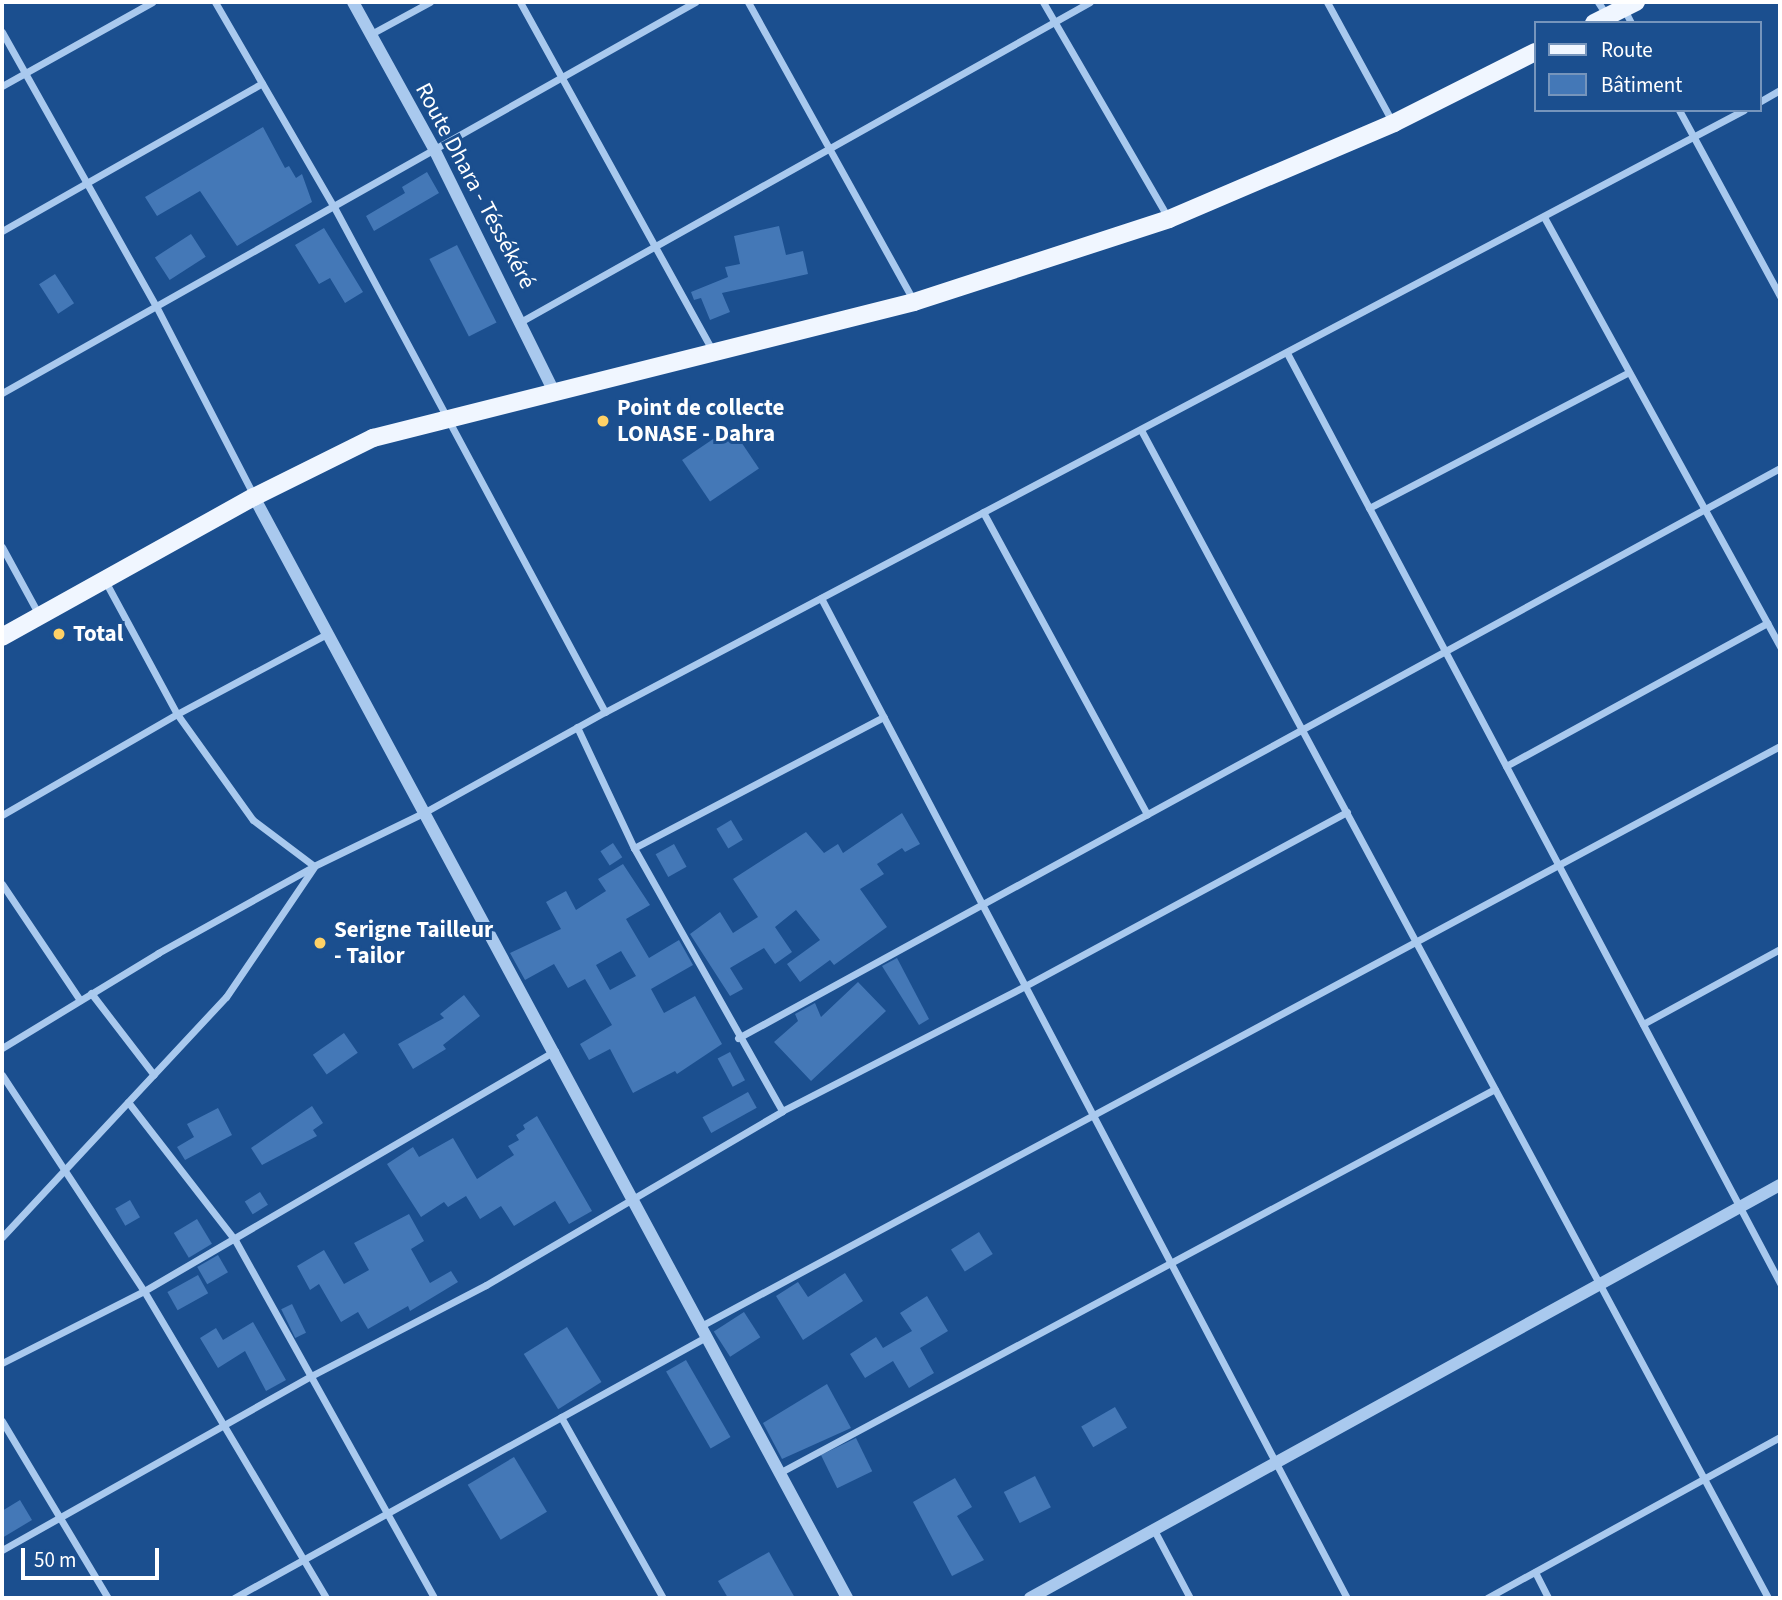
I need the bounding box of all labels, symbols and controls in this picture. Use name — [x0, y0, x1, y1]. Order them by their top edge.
legend — [1534, 21, 1761, 112]
text: Route — [1601, 35, 1653, 65]
text: Bâtiment — [1601, 70, 1682, 100]
street label: Route Dhara - Téssékéré — [409, 78, 541, 294]
place label: Point de collecte LONASE - Dahra — [617, 394, 784, 448]
marker: Point de collecte LONASE - Dahra — [595, 413, 611, 429]
place label: Total — [73, 620, 123, 648]
marker: Total — [51, 626, 67, 642]
place label: Serigne Tailleur - Tailor — [334, 916, 493, 970]
marker: Serigne Tailleur - Tailor — [312, 935, 328, 951]
scale bar — [24, 1534, 163, 1578]
text: 50 m — [34, 1545, 76, 1575]

